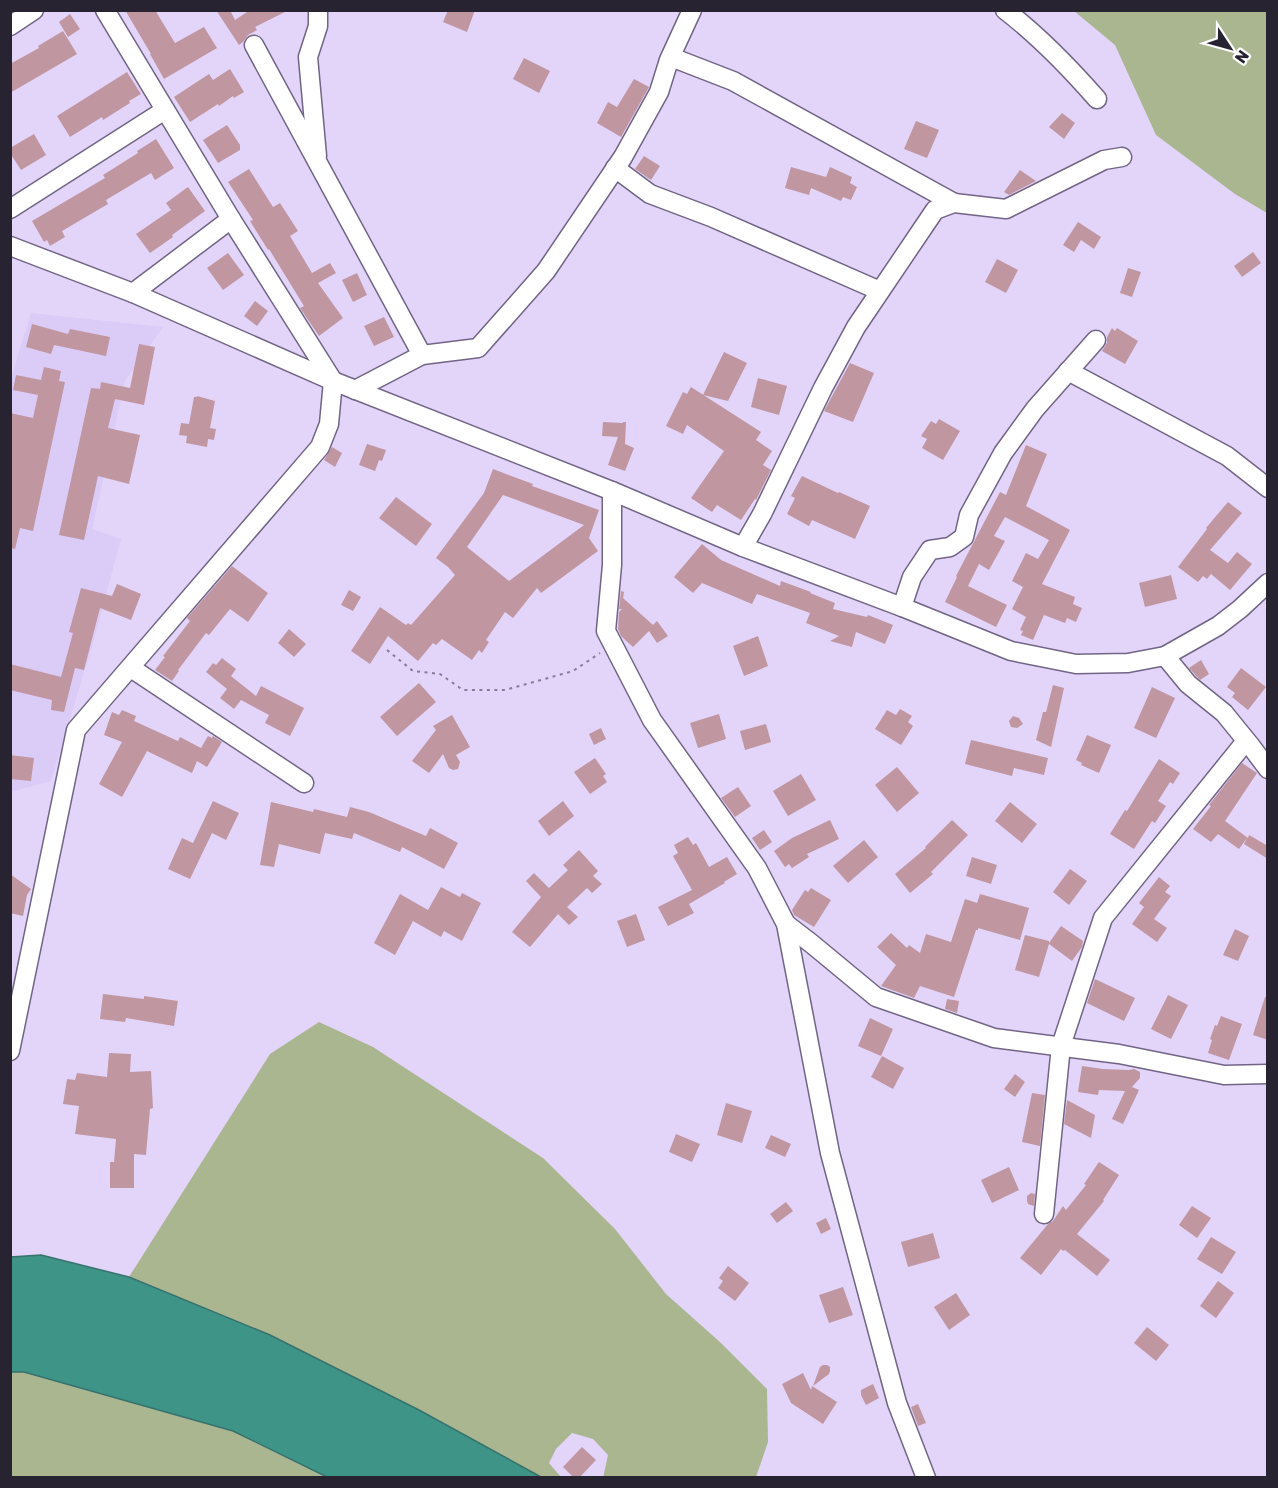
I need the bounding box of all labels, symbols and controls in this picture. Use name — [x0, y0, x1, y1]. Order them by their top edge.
north arrow — [1200, 18, 1260, 78]
text: N — [1231, 46, 1253, 67]

